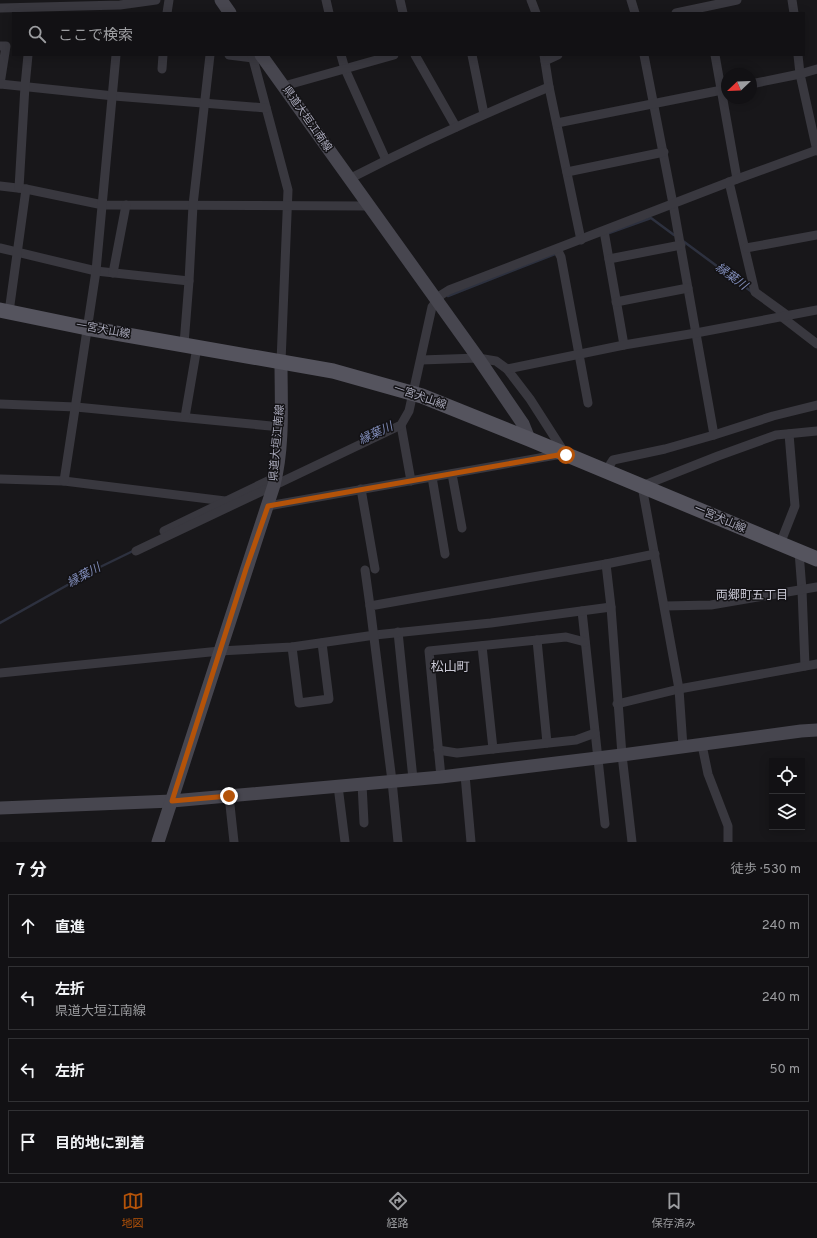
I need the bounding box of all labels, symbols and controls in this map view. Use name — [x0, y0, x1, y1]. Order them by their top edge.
search box — [12, 12, 805, 56]
icon: search — [26, 23, 48, 45]
text: ここで検索 — [58, 27, 133, 46]
north arrow — [721, 68, 757, 104]
street label: 県道大垣江南線 — [279, 83, 335, 155]
water label: 縁葉川 — [712, 260, 752, 295]
street label: 一宮犬山線 — [75, 318, 131, 342]
street label: 一宮犬山線 — [392, 381, 448, 413]
street label: 県道大垣江南線 — [267, 404, 287, 482]
water label: 縁葉川 — [356, 418, 398, 449]
route start — [557, 446, 575, 464]
street label: 一宮犬山線 — [692, 502, 748, 536]
water label: 縁葉川 — [64, 559, 105, 592]
district label: 両郷町五丁目 — [716, 588, 788, 604]
district label: 松山町 — [430, 660, 470, 676]
map controls — [769, 758, 805, 830]
button: locate — [769, 758, 805, 794]
route end — [220, 787, 238, 805]
button: layers — [769, 794, 805, 830]
text: 7 分 — [16, 860, 46, 882]
text: 徒歩 · 530 m — [731, 862, 801, 878]
icon: ahead — [17, 915, 39, 937]
text: 240 m — [762, 918, 800, 934]
text: 直進 — [55, 919, 85, 938]
text: 左折 — [55, 981, 85, 1000]
icon: left — [17, 987, 39, 1009]
text: 240 m — [762, 990, 800, 1006]
text: 県道大垣江南線 — [55, 1004, 146, 1020]
icon: left — [17, 1059, 39, 1081]
text: 50 m — [770, 1062, 800, 1078]
text: 左折 — [55, 1063, 85, 1082]
icon: arrive — [17, 1131, 39, 1153]
text: 目的地に到着 — [55, 1135, 145, 1154]
tab: 地図 — [122, 1190, 144, 1231]
tab: 経路 — [387, 1190, 409, 1231]
tab: 保存済み — [652, 1190, 696, 1231]

